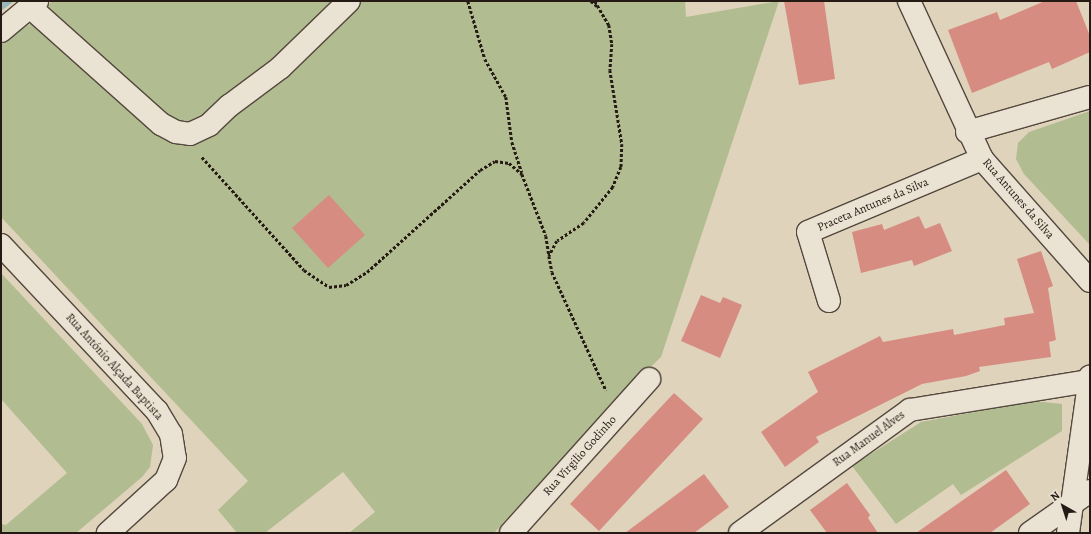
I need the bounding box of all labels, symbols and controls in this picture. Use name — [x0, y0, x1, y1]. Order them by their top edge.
street label: Rua Antunes da Silva — [979, 156, 1057, 242]
street label: Praceta Antunes da Silva — [815, 175, 931, 235]
street label: Rua António Alçada Baptista — [62, 311, 166, 423]
street label: Rua Manuel Alves — [830, 408, 908, 470]
street label: Rua Virgilio Godinho — [540, 413, 620, 499]
north arrow — [1043, 486, 1083, 526]
text: N — [1047, 488, 1063, 505]

